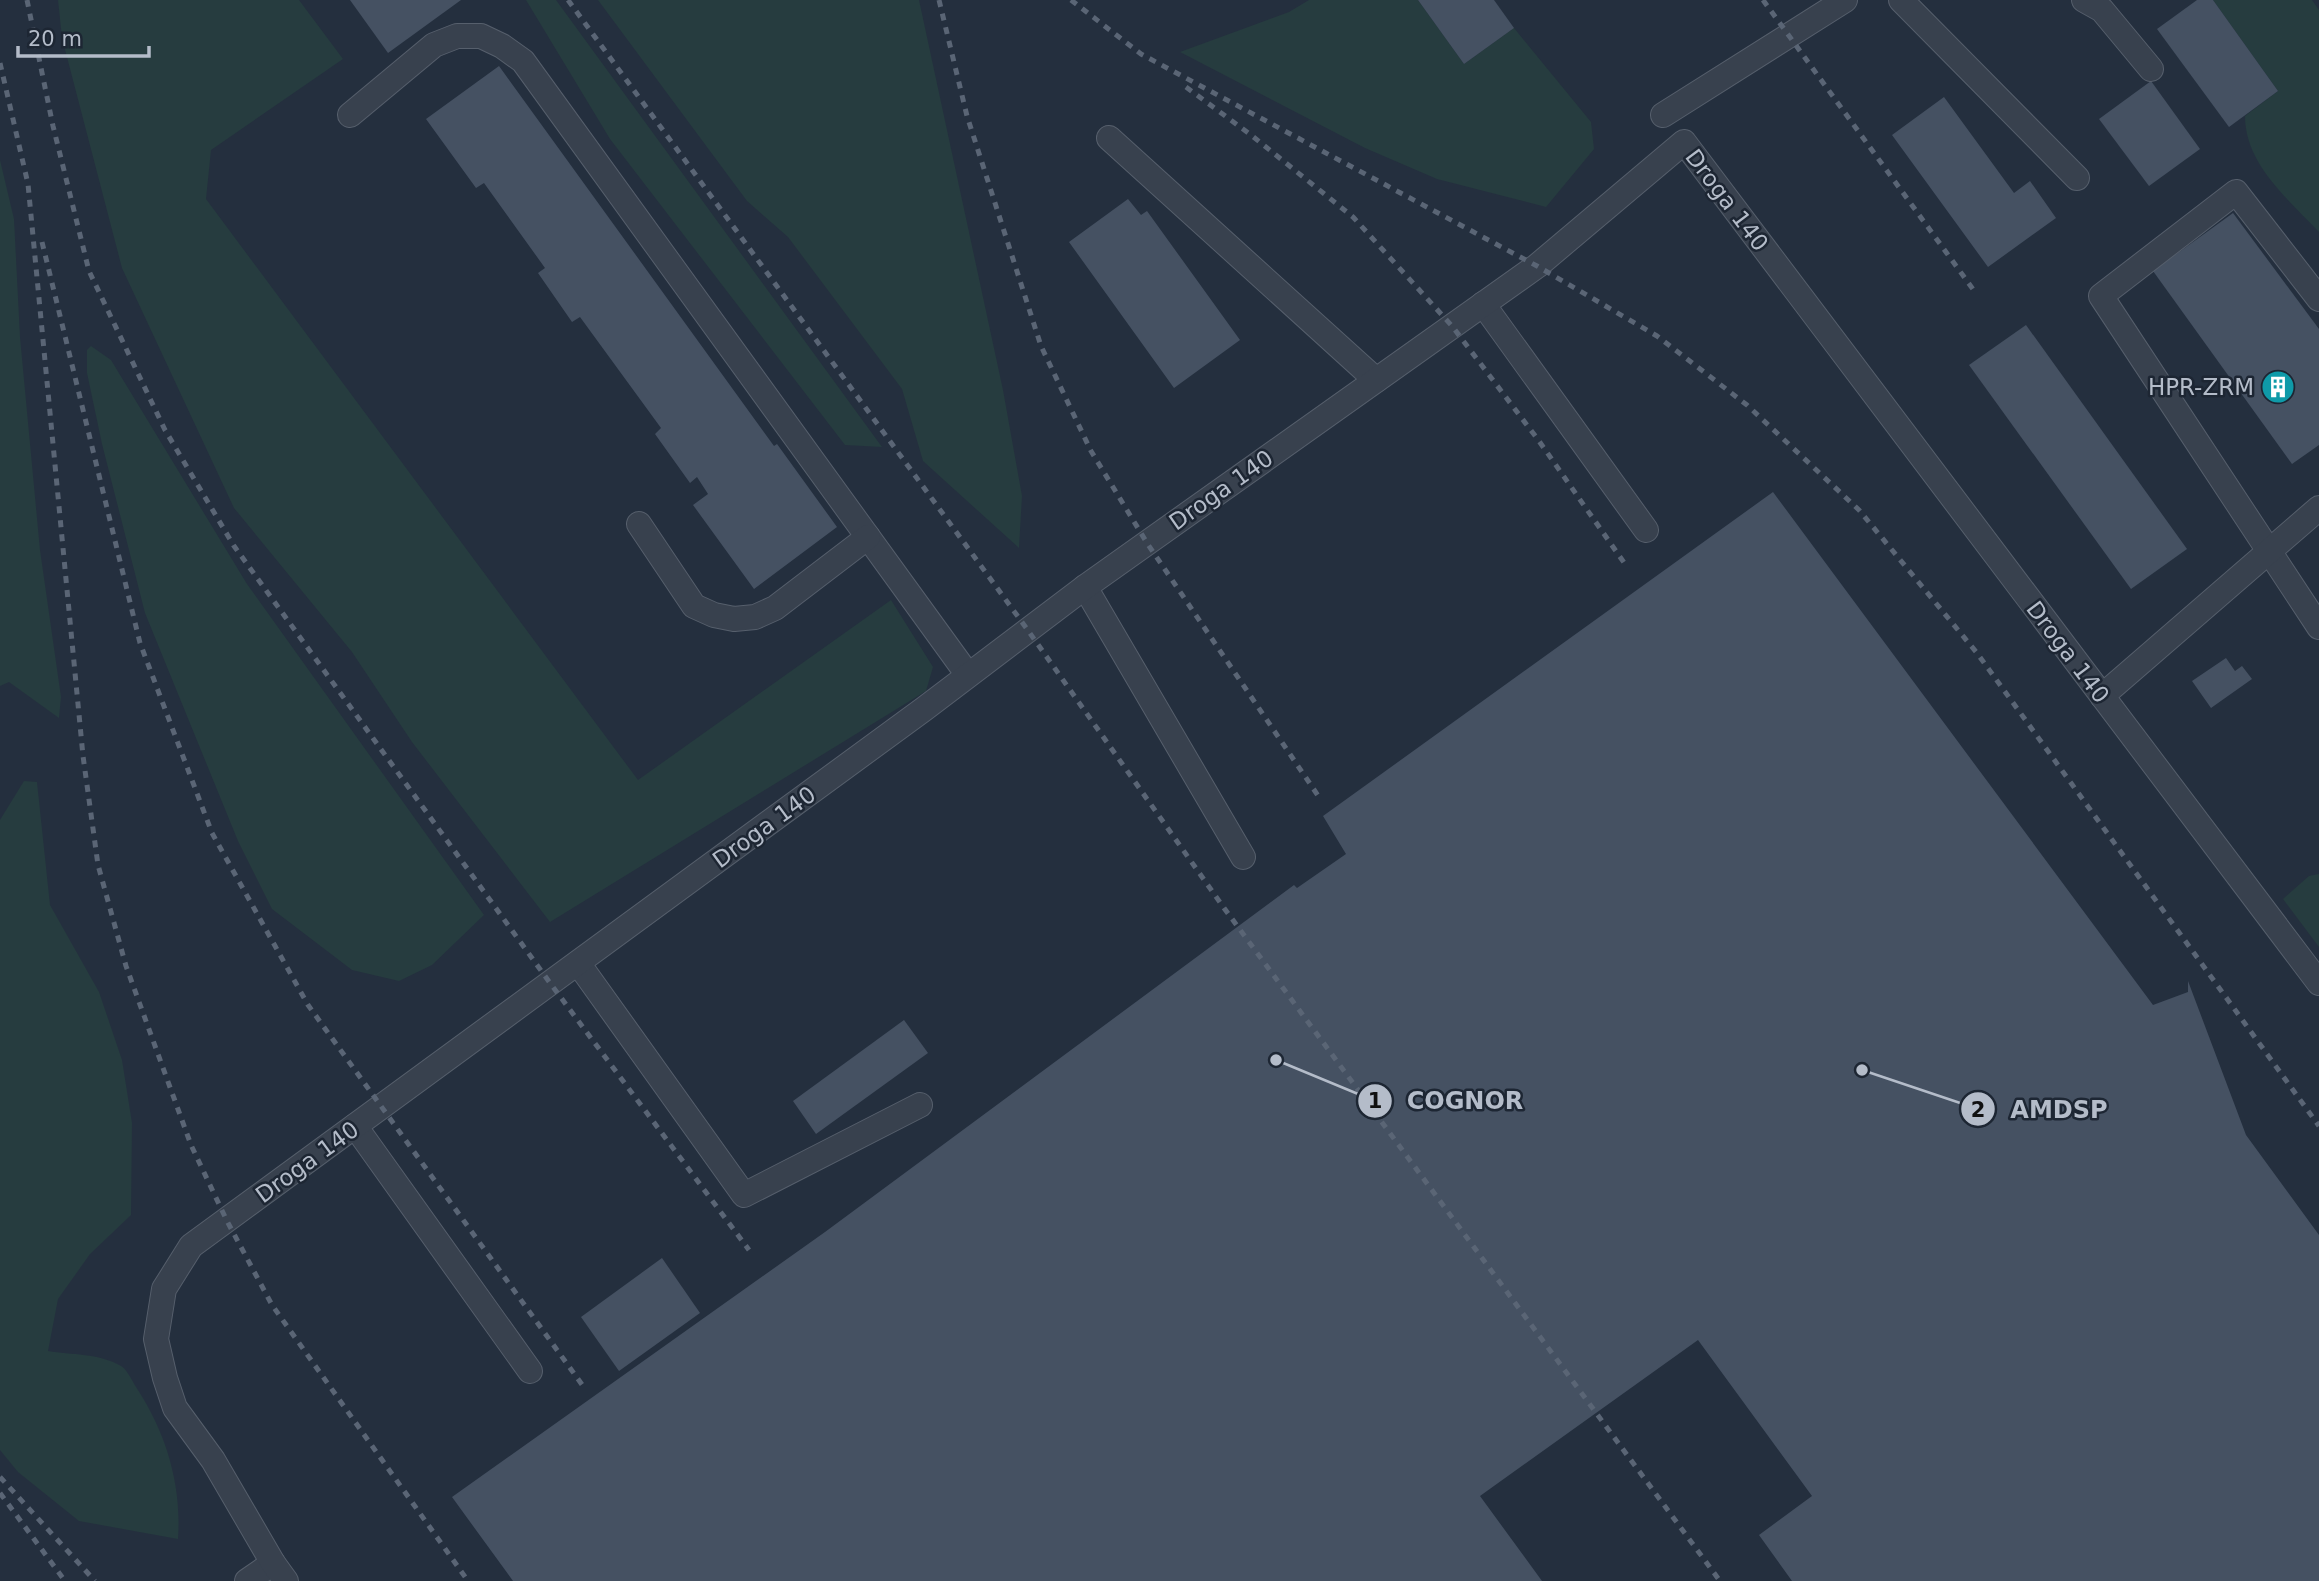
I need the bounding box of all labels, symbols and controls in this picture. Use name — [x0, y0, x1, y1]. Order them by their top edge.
scale bar — [18, 14, 149, 58]
text: 20 m — [28, 27, 82, 51]
street label: Droga 140 — [1680, 144, 1774, 256]
building icon: HPR-ZRM — [2259, 368, 2297, 406]
place label: HPR-ZRM — [2148, 374, 2254, 400]
street label: Droga 140 — [1164, 445, 1278, 535]
street label: Droga 140 — [2021, 596, 2115, 708]
street label: Droga 140 — [708, 781, 820, 873]
callout: COGNOR — [1357, 1078, 1537, 1123]
text: COGNOR — [1407, 1087, 1523, 1115]
callout: AMDSP — [1961, 1087, 2121, 1132]
text: 1 — [1368, 1089, 1382, 1113]
text: AMDSP — [2010, 1096, 2108, 1124]
text: 2 — [1971, 1098, 1985, 1122]
street label: Droga 140 — [251, 1116, 363, 1208]

